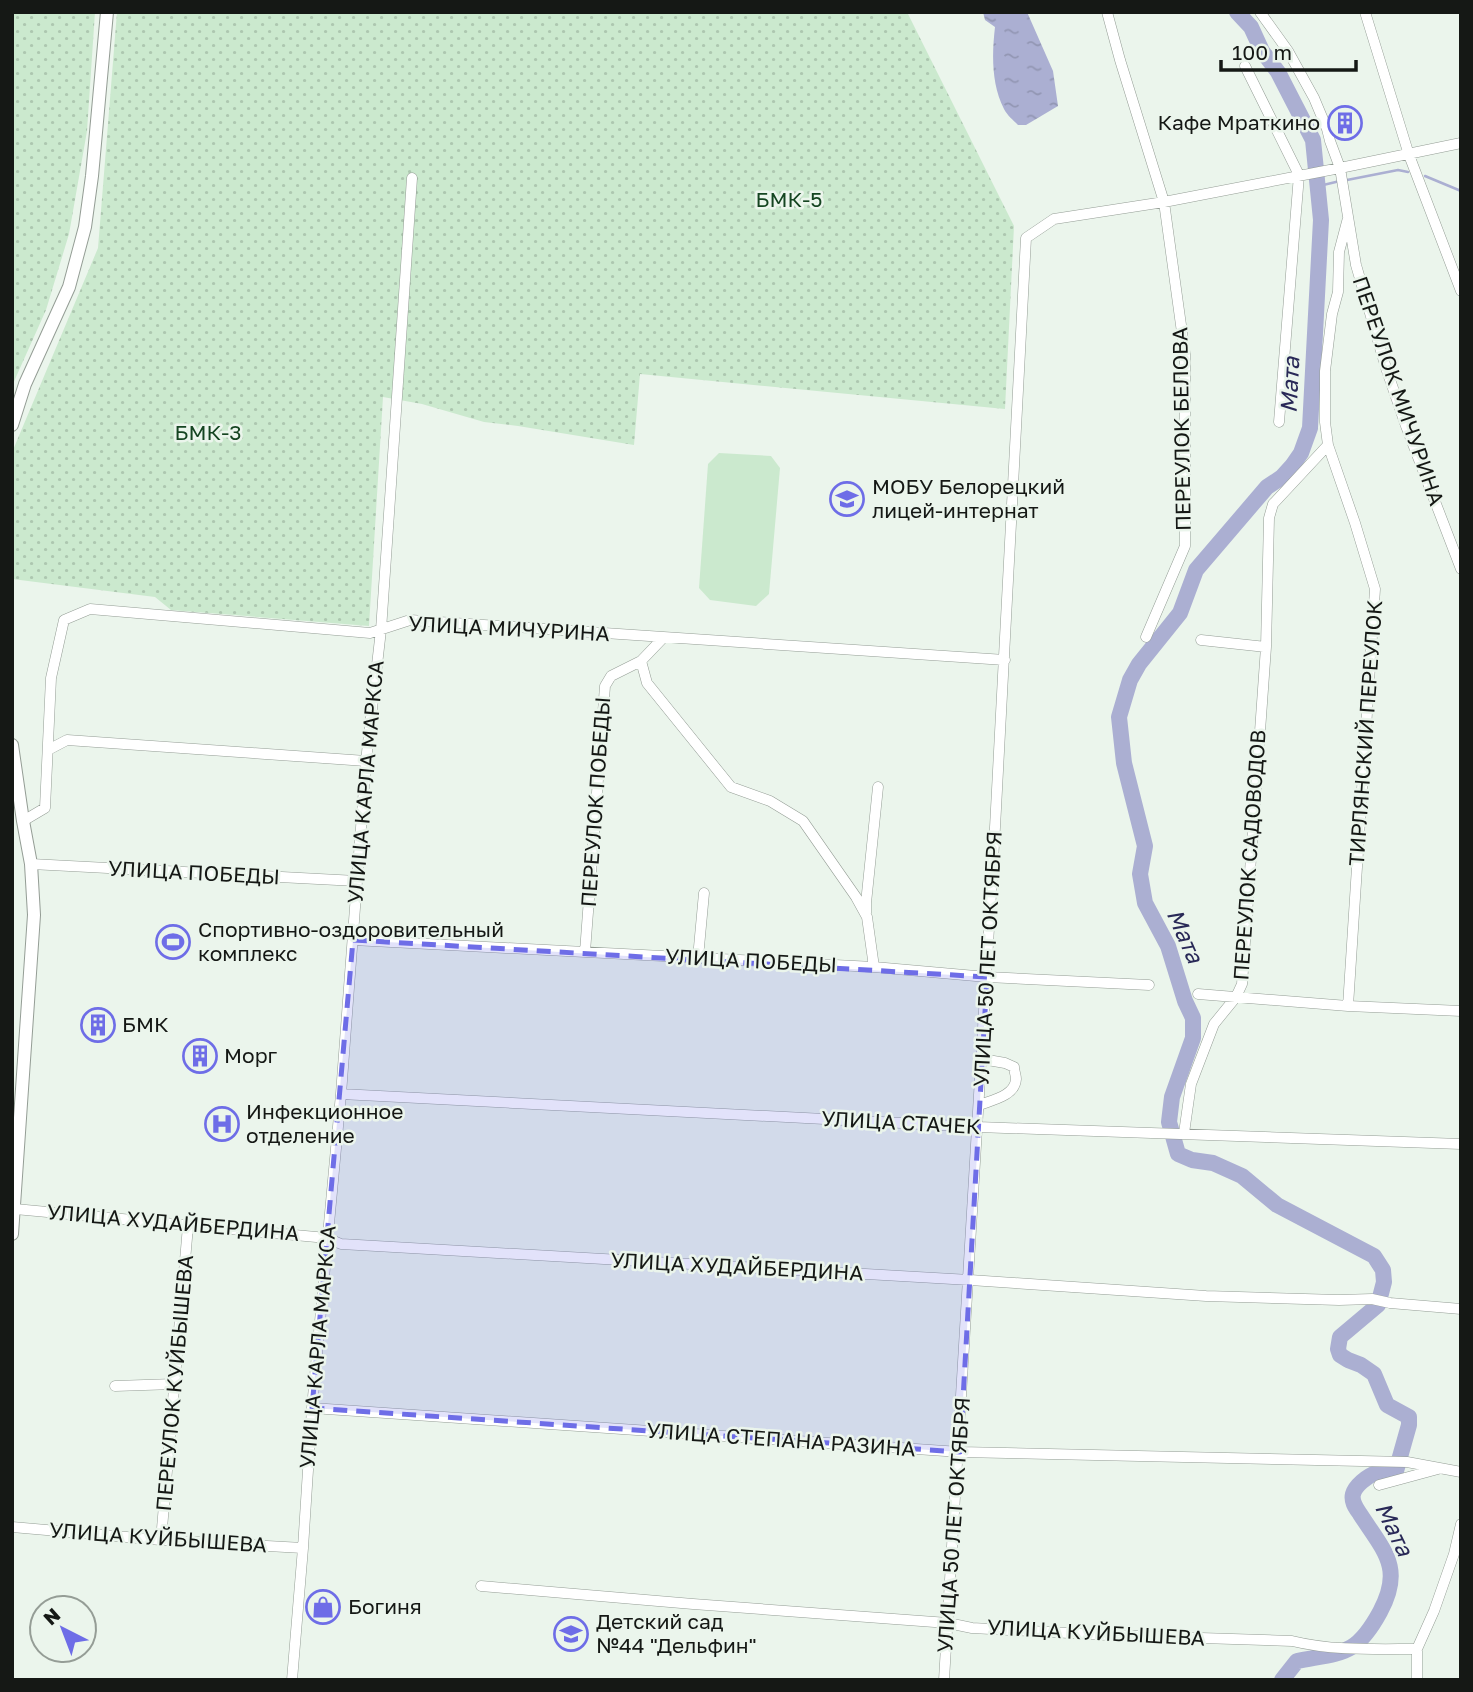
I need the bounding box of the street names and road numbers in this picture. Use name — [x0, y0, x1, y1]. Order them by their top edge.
street label: ПЕРЕУЛОК МИЧУРИНА — [1347, 273, 1450, 509]
street label: ПЕРЕУЛОК БЕЛОВА — [1166, 327, 1196, 531]
street label: ТИРЛЯНСКИЙ ПЕРЕУЛОК — [1343, 599, 1387, 867]
street label: УЛИЦА МИЧУРИНА — [408, 610, 610, 646]
street label: УЛИЦА КАРЛА МАРКСА — [341, 659, 389, 905]
street label: ПЕРЕУЛОК ПОБЕДЫ — [575, 696, 615, 908]
street label: ПЕРЕУЛОК САДОВОДОВ — [1227, 729, 1271, 981]
street label: УЛИЦА 50 ЛЕТ ОКТЯБРЯ — [967, 830, 1007, 1088]
street label: УЛИЦА ПОБЕДЫ — [108, 855, 281, 889]
street label: УЛИЦА ПОБЕДЫ — [665, 943, 838, 977]
street label: УЛИЦА СТАЧЕК — [821, 1105, 982, 1139]
street label: УЛИЦА ХУДАЙБЕРДИНА — [46, 1198, 300, 1246]
street label: УЛИЦА КАРЛА МАРКСА — [293, 1224, 341, 1470]
street label: УЛИЦА ХУДАЙБЕРДИНА — [610, 1246, 864, 1286]
street label: ПЕРЕУЛОК КУЙБЫШЕВА — [150, 1254, 198, 1512]
street label: УЛИЦА 50 ЛЕТ ОКТЯБРЯ — [931, 1396, 975, 1654]
street label: УЛИЦА СТЕПАНА РАЗИНА — [646, 1417, 917, 1461]
street label: УЛИЦА КУЙБЫШЕВА — [48, 1516, 268, 1558]
street label: УЛИЦА КУЙБЫШЕВА — [986, 1613, 1206, 1651]

